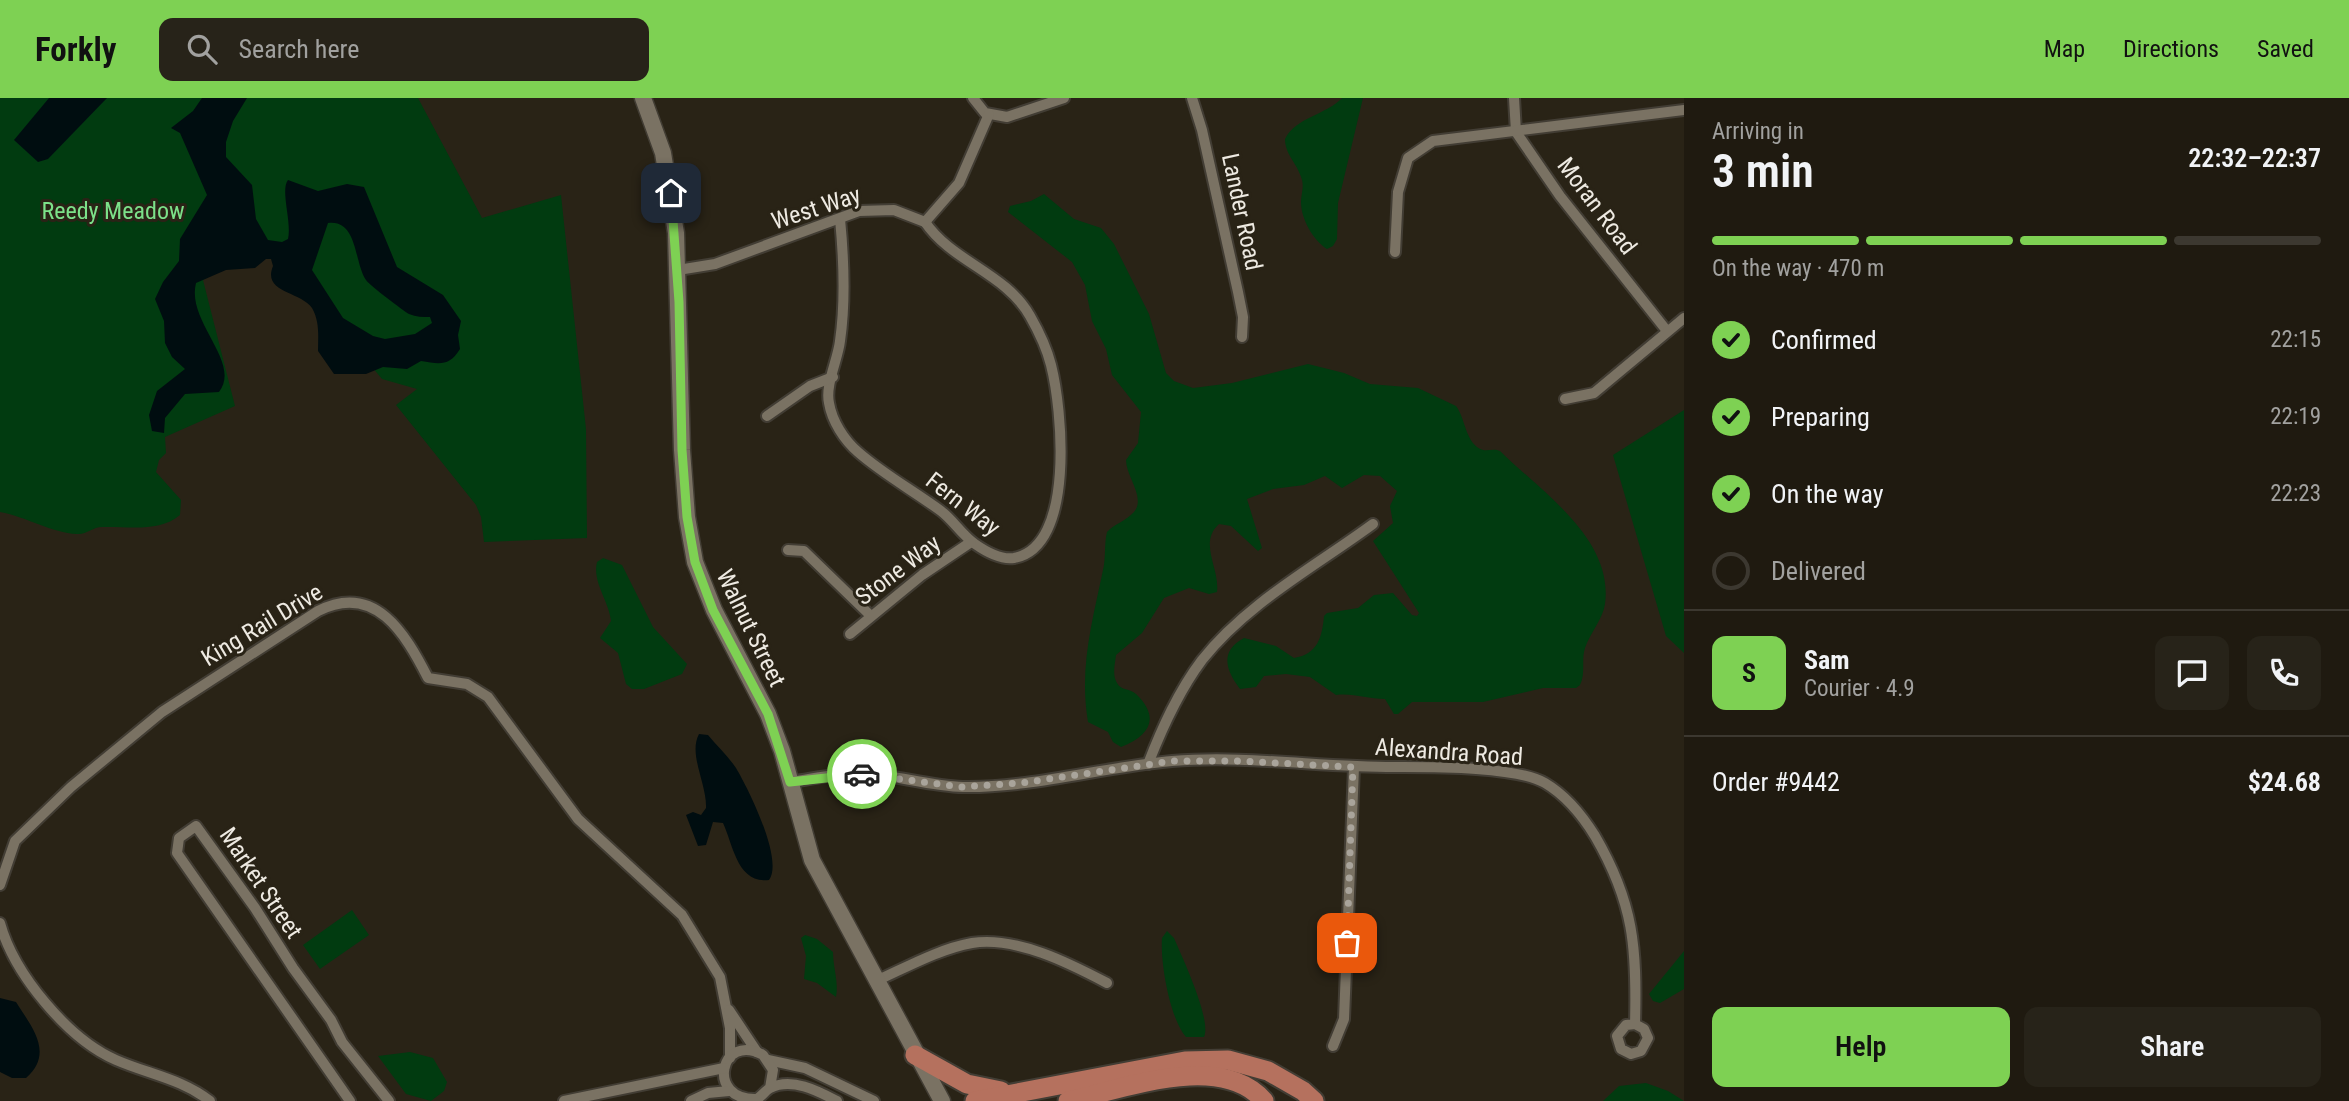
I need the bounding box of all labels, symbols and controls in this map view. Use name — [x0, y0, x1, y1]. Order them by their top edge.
search box — [159, 18, 649, 81]
text: Forkly — [35, 30, 117, 69]
icon: search — [183, 30, 221, 68]
text: Search here — [239, 34, 359, 64]
text: Map — [2044, 35, 2085, 63]
text: Directions — [2123, 35, 2219, 63]
text: Saved — [2257, 35, 2314, 63]
text: Arriving in — [1712, 118, 1804, 145]
text: 22:32–22:37 — [2188, 143, 2321, 173]
text: 3 min — [1712, 144, 1814, 198]
street label: Lander Road — [1216, 151, 1268, 273]
street label: Moran Road — [1552, 152, 1642, 260]
pin — [641, 163, 701, 223]
icon: home — [652, 174, 690, 212]
street label: West Way — [768, 180, 864, 236]
park label: Reedy Meadow — [41, 197, 185, 225]
text: On the way · 470 m — [1712, 255, 1884, 282]
icon: check — [1712, 321, 1750, 359]
text: Confirmed — [1771, 325, 1877, 355]
text: 22:15 — [2270, 326, 2321, 353]
icon: check — [1712, 398, 1750, 436]
text: Preparing — [1771, 402, 1870, 432]
text: 22:19 — [2270, 403, 2321, 430]
street label: Fern Way — [920, 466, 1006, 542]
icon: check — [1712, 475, 1750, 513]
text: On the way — [1771, 479, 1884, 509]
text: 22:23 — [2270, 480, 2321, 507]
street label: Stone Way — [850, 529, 946, 611]
text: Delivered — [1771, 556, 1866, 586]
street label: Walnut Street — [711, 565, 791, 691]
street label: King Rail Drive — [196, 578, 328, 672]
button: chat — [2155, 636, 2229, 710]
button: phone — [2247, 636, 2321, 710]
text: Sam — [1804, 645, 1850, 675]
text: S — [1742, 658, 1756, 688]
text: Courier · 4.9 — [1804, 675, 1915, 702]
street label: Alexandra Road — [1374, 733, 1524, 771]
courier — [827, 739, 897, 809]
icon: car — [843, 755, 881, 793]
text: Order #9442 — [1712, 767, 1840, 797]
text: $24.68 — [2248, 767, 2321, 797]
street label: Market Street — [214, 822, 308, 944]
pin — [1317, 913, 1377, 973]
icon: bag — [1328, 924, 1366, 962]
button: Help — [1712, 1007, 2010, 1087]
button: Share — [2024, 1007, 2321, 1087]

